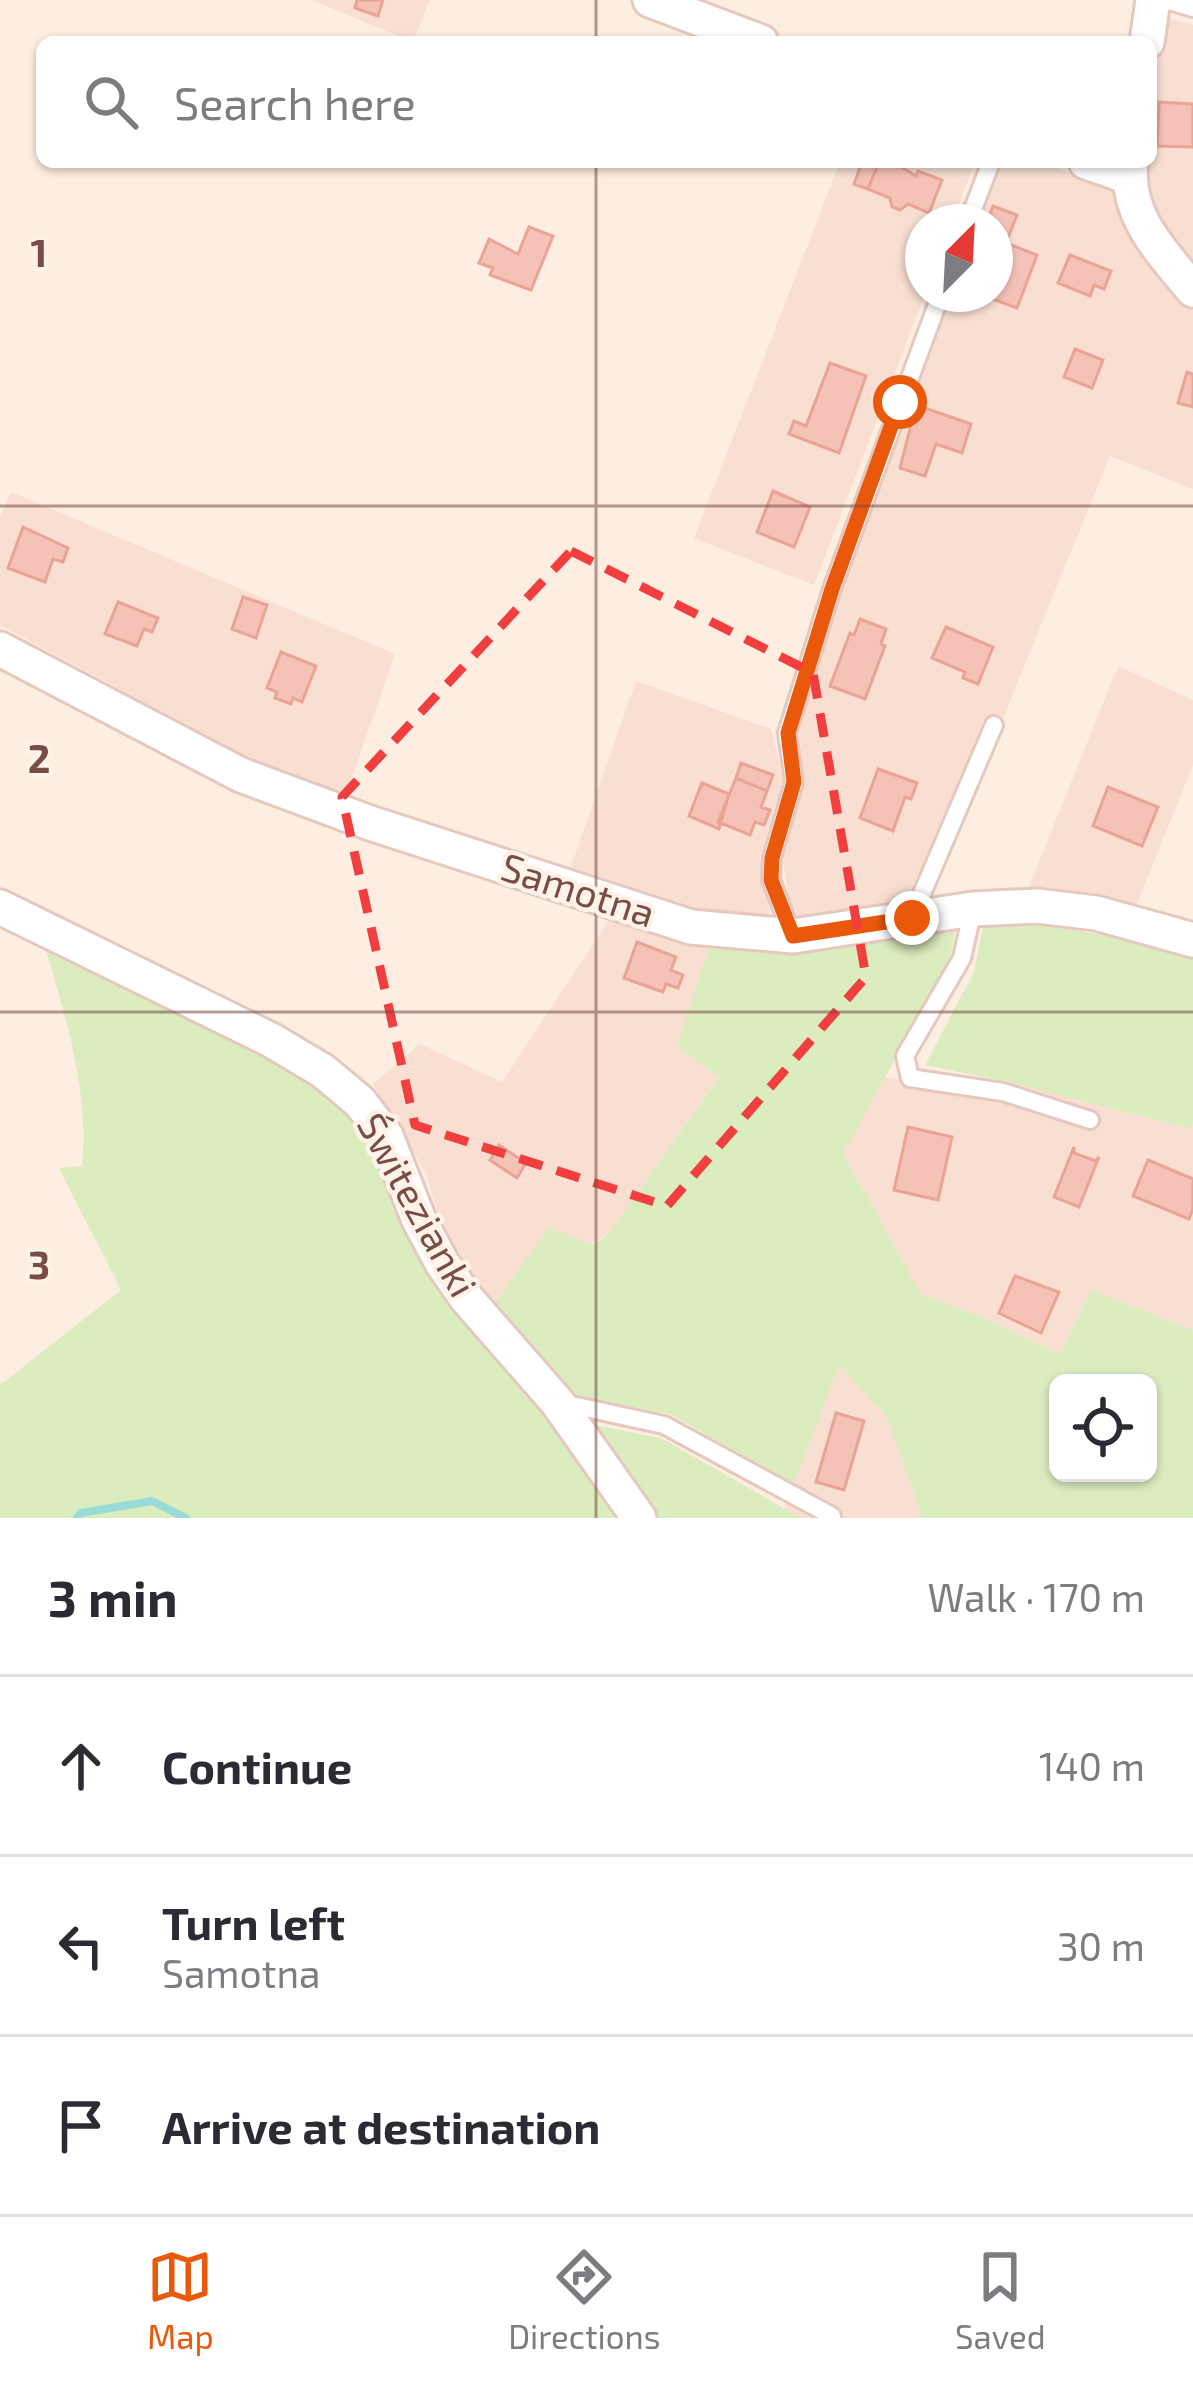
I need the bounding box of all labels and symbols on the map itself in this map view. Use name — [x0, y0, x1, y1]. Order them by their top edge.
north arrow — [905, 204, 1013, 312]
text: 1 — [31, 228, 47, 275]
route start — [873, 375, 927, 429]
text: 2 — [28, 734, 50, 781]
street label: Samotna — [496, 842, 661, 935]
route end — [885, 891, 939, 945]
street label: Świtezianki — [349, 1104, 488, 1304]
text: 3 — [28, 1240, 50, 1287]

